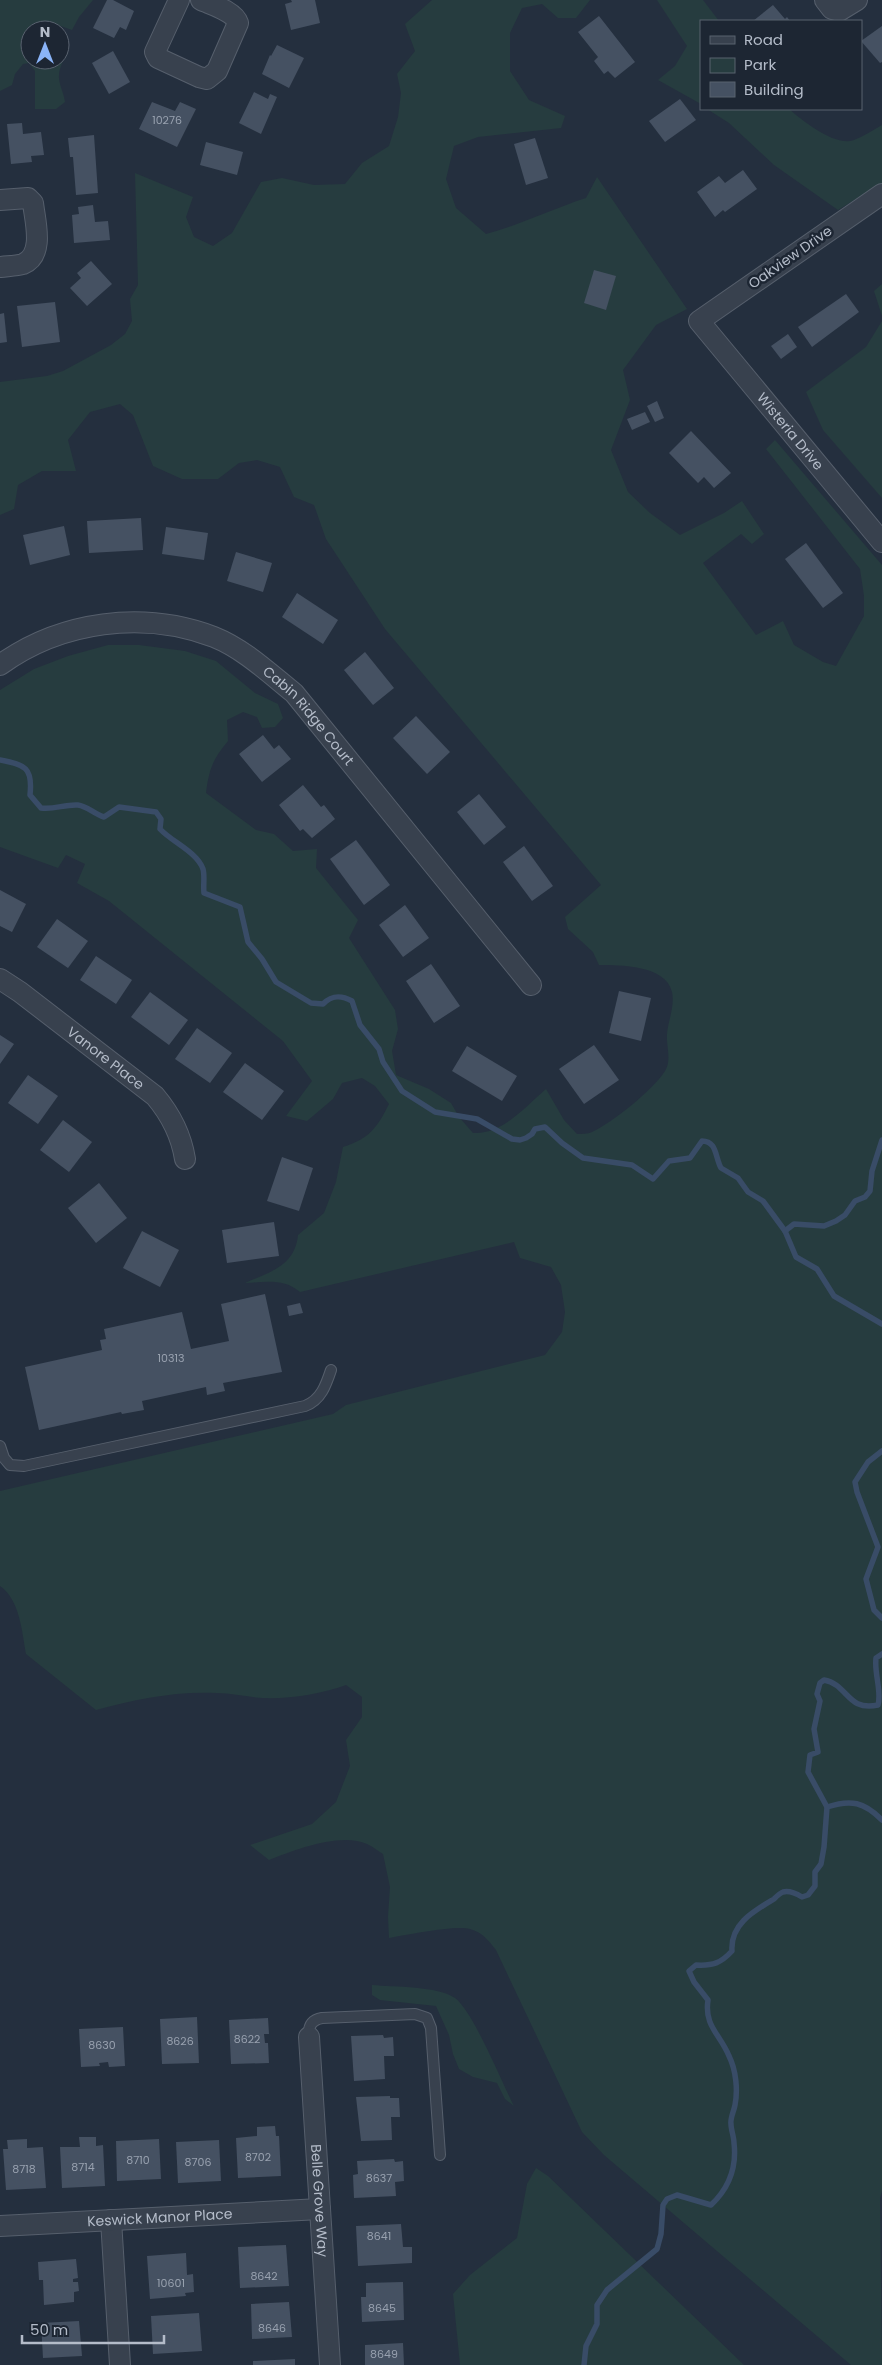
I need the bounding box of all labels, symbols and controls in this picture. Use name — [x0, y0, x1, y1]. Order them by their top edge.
north arrow — [20, 20, 70, 70]
legend — [700, 20, 862, 110]
text: N — [40, 22, 50, 42]
text: Road — [744, 29, 783, 50]
text: Park — [744, 54, 776, 75]
text: Building — [744, 79, 804, 100]
house number: 10276 — [152, 112, 182, 128]
street label: Oakview Drive — [744, 221, 836, 293]
street label: Wisteria Drive — [752, 388, 829, 475]
street label: Cabin Ridge Court — [259, 661, 359, 770]
street label: Vanore Place — [63, 1022, 149, 1094]
house number: 10313 — [158, 1350, 184, 1366]
house number: 8622 — [234, 2031, 260, 2047]
house number: 8626 — [166, 2033, 194, 2049]
house number: 8630 — [88, 2037, 116, 2053]
street label: Belle Grove Way — [306, 2144, 333, 2258]
house number: 8702 — [245, 2149, 271, 2165]
house number: 8710 — [126, 2152, 150, 2168]
house number: 8706 — [185, 2154, 211, 2170]
house number: 8714 — [71, 2159, 95, 2175]
house number: 8718 — [12, 2161, 36, 2177]
house number: 8637 — [366, 2170, 392, 2186]
street label: Keswick Manor Place — [87, 2204, 233, 2231]
house number: 8641 — [367, 2228, 391, 2244]
house number: 8642 — [250, 2268, 278, 2284]
house number: 10601 — [157, 2275, 185, 2291]
house number: 8645 — [368, 2300, 396, 2316]
scale bar — [22, 2312, 165, 2344]
text: 50 m — [30, 2319, 68, 2340]
house number: 8646 — [258, 2320, 286, 2336]
house number: 8649 — [370, 2346, 398, 2362]

